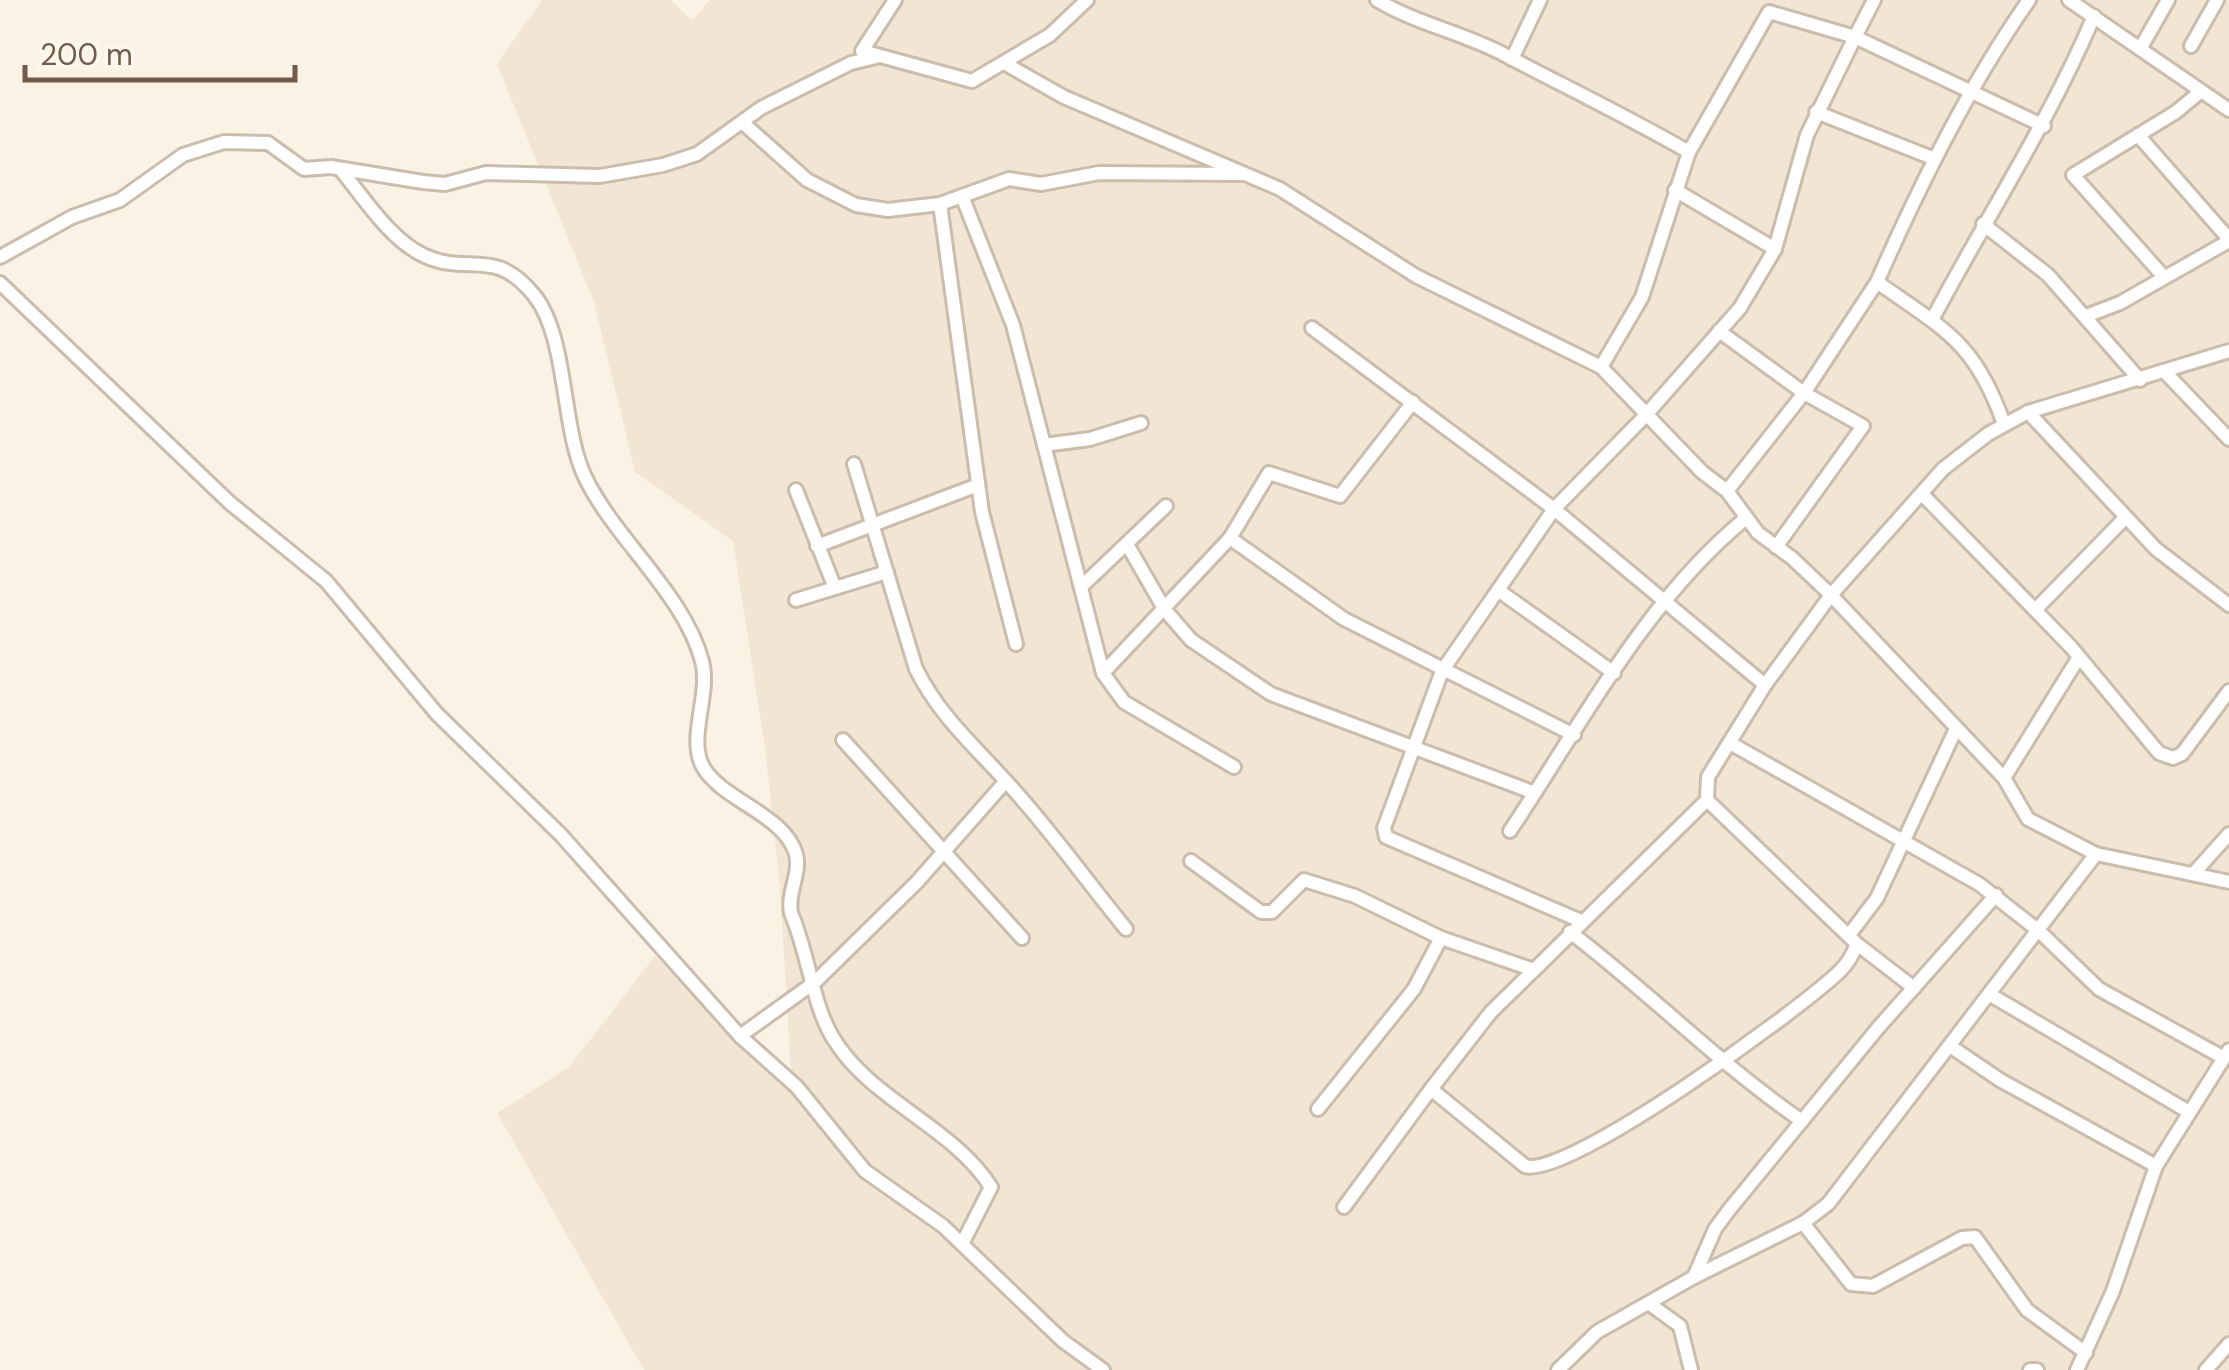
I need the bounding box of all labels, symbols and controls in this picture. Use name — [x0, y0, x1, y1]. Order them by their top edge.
scale bar — [25, 20, 295, 82]
text: 200 m — [40, 35, 133, 74]

